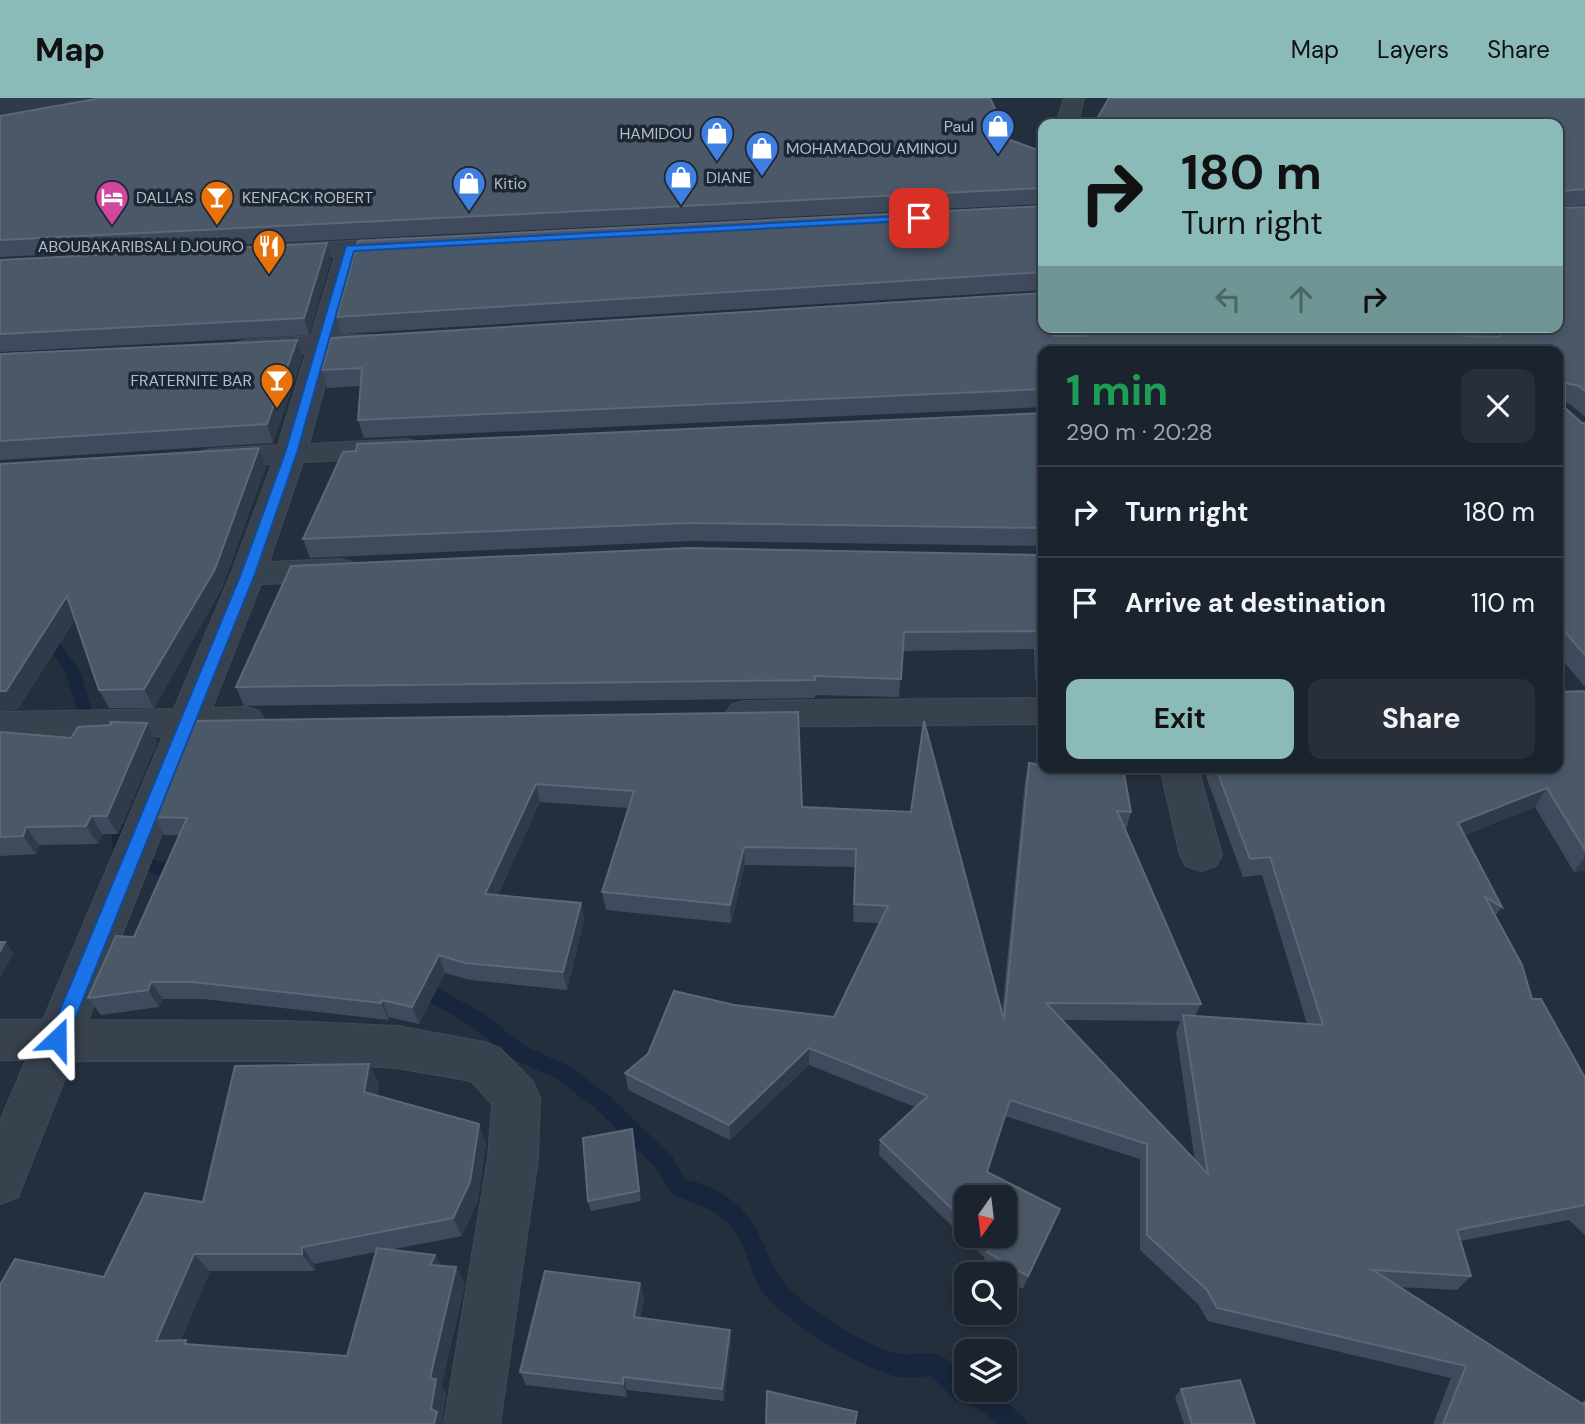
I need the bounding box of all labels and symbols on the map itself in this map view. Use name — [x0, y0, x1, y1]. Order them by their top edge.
shop icon: Paul — [979, 107, 1017, 156]
shop icon: HAMIDOU — [698, 114, 736, 163]
place label: Paul — [944, 116, 974, 137]
place label: HAMIDOU — [619, 123, 692, 144]
shop icon: MOHAMADOU AMINOU — [743, 129, 781, 178]
place label: MOHAMADOU AMINOU — [786, 138, 957, 159]
shop icon: DIANE — [662, 158, 700, 207]
shop icon: Kitio — [450, 164, 488, 213]
place label: DIANE — [706, 167, 751, 188]
place label: Kitio — [494, 173, 527, 194]
hotel icon: DALLAS — [93, 178, 131, 227]
bar icon: KENFACK ROBERT — [198, 178, 236, 227]
place label: DALLAS — [136, 187, 194, 208]
place label: KENFACK ROBERT — [242, 187, 373, 208]
pin — [889, 188, 949, 248]
restaurant icon: ABOUBAKARIBSALI DJOURO — [250, 227, 288, 276]
place label: ABOUBAKARIBSALI DJOURO — [38, 236, 244, 257]
bar icon: FRATERNITE BAR — [258, 361, 296, 410]
place label: FRATERNITE BAR — [130, 370, 252, 391]
position arrow — [20, 1002, 94, 1076]
north arrow — [954, 1185, 1017, 1248]

